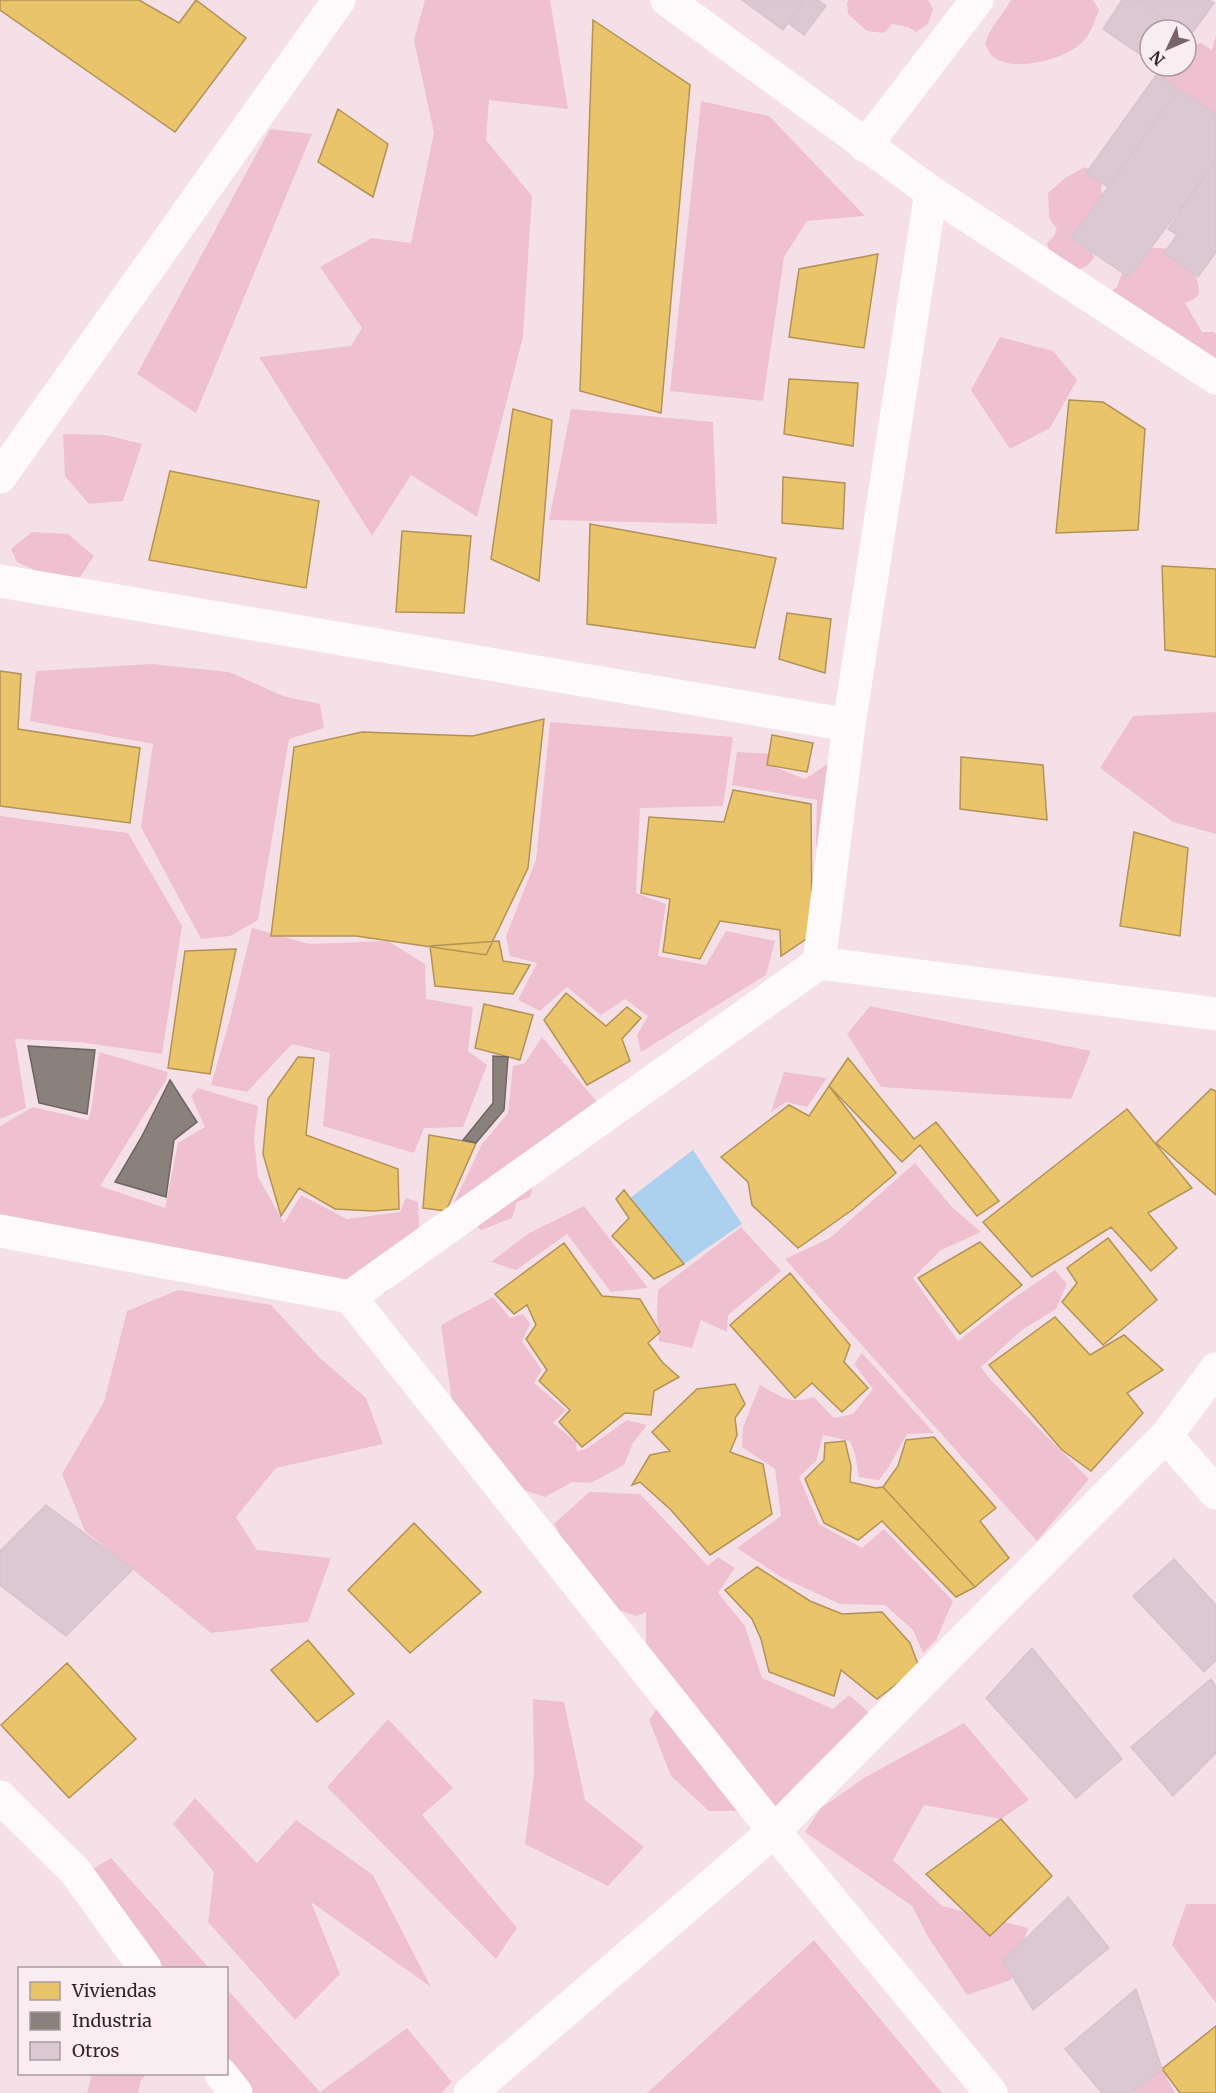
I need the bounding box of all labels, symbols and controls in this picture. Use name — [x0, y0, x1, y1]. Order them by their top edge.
north arrow — [1138, 18, 1198, 78]
text: N — [1145, 47, 1169, 70]
legend — [18, 1967, 228, 2075]
text: Viviendas — [71, 1979, 157, 2002]
text: Industria — [72, 2009, 152, 2032]
text: Otros — [72, 2039, 120, 2062]

